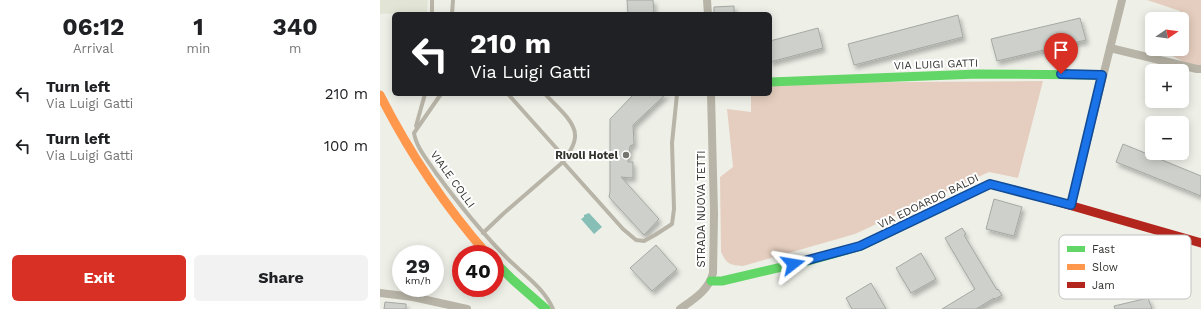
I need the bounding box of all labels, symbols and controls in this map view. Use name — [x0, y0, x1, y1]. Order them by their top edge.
north arrow — [1145, 12, 1189, 56]
map controls — [1145, 12, 1189, 160]
text: 06:12 — [62, 13, 124, 41]
text: 1 — [193, 13, 204, 41]
text: 340 — [273, 13, 318, 41]
text: 210 m — [470, 27, 551, 60]
icon: left — [404, 28, 456, 80]
pin — [1044, 33, 1078, 74]
icon: arrive — [1050, 39, 1072, 61]
text: Arrival — [73, 41, 114, 56]
text: min — [187, 41, 210, 56]
text: m — [289, 41, 301, 56]
street label: VIA LUIGI GATTI — [894, 57, 978, 72]
text: Via Luigi Gatti — [470, 61, 591, 82]
button: + — [1145, 64, 1189, 108]
text: Turn left — [46, 78, 110, 96]
icon: left — [12, 83, 34, 105]
text: 210 m — [325, 85, 368, 103]
text: Via Luigi Gatti — [46, 96, 133, 111]
button: − — [1145, 116, 1189, 160]
text: Turn left — [46, 130, 110, 148]
icon: left — [12, 135, 34, 157]
text: 100 m — [324, 137, 368, 155]
text: Via Luigi Gatti — [46, 148, 133, 163]
street label: VIALE COLLI — [428, 148, 478, 210]
place label: Rivoli Hotel — [555, 149, 618, 162]
marker: Rivoli Hotel — [621, 150, 631, 160]
street label: STRADA NUOVA TETTI — [695, 150, 708, 268]
street label: VIA EDOARDO BALDI — [876, 171, 981, 232]
legend — [1059, 235, 1191, 299]
position arrow — [772, 243, 814, 285]
text: Fast — [1092, 243, 1115, 256]
speed limit sign: 40 — [452, 245, 504, 297]
text: 29 — [406, 254, 430, 278]
button: Exit — [12, 255, 186, 301]
button: Share — [194, 255, 368, 301]
text: Slow — [1092, 261, 1118, 274]
text: km/h — [405, 275, 431, 286]
text: Jam — [1092, 279, 1115, 292]

